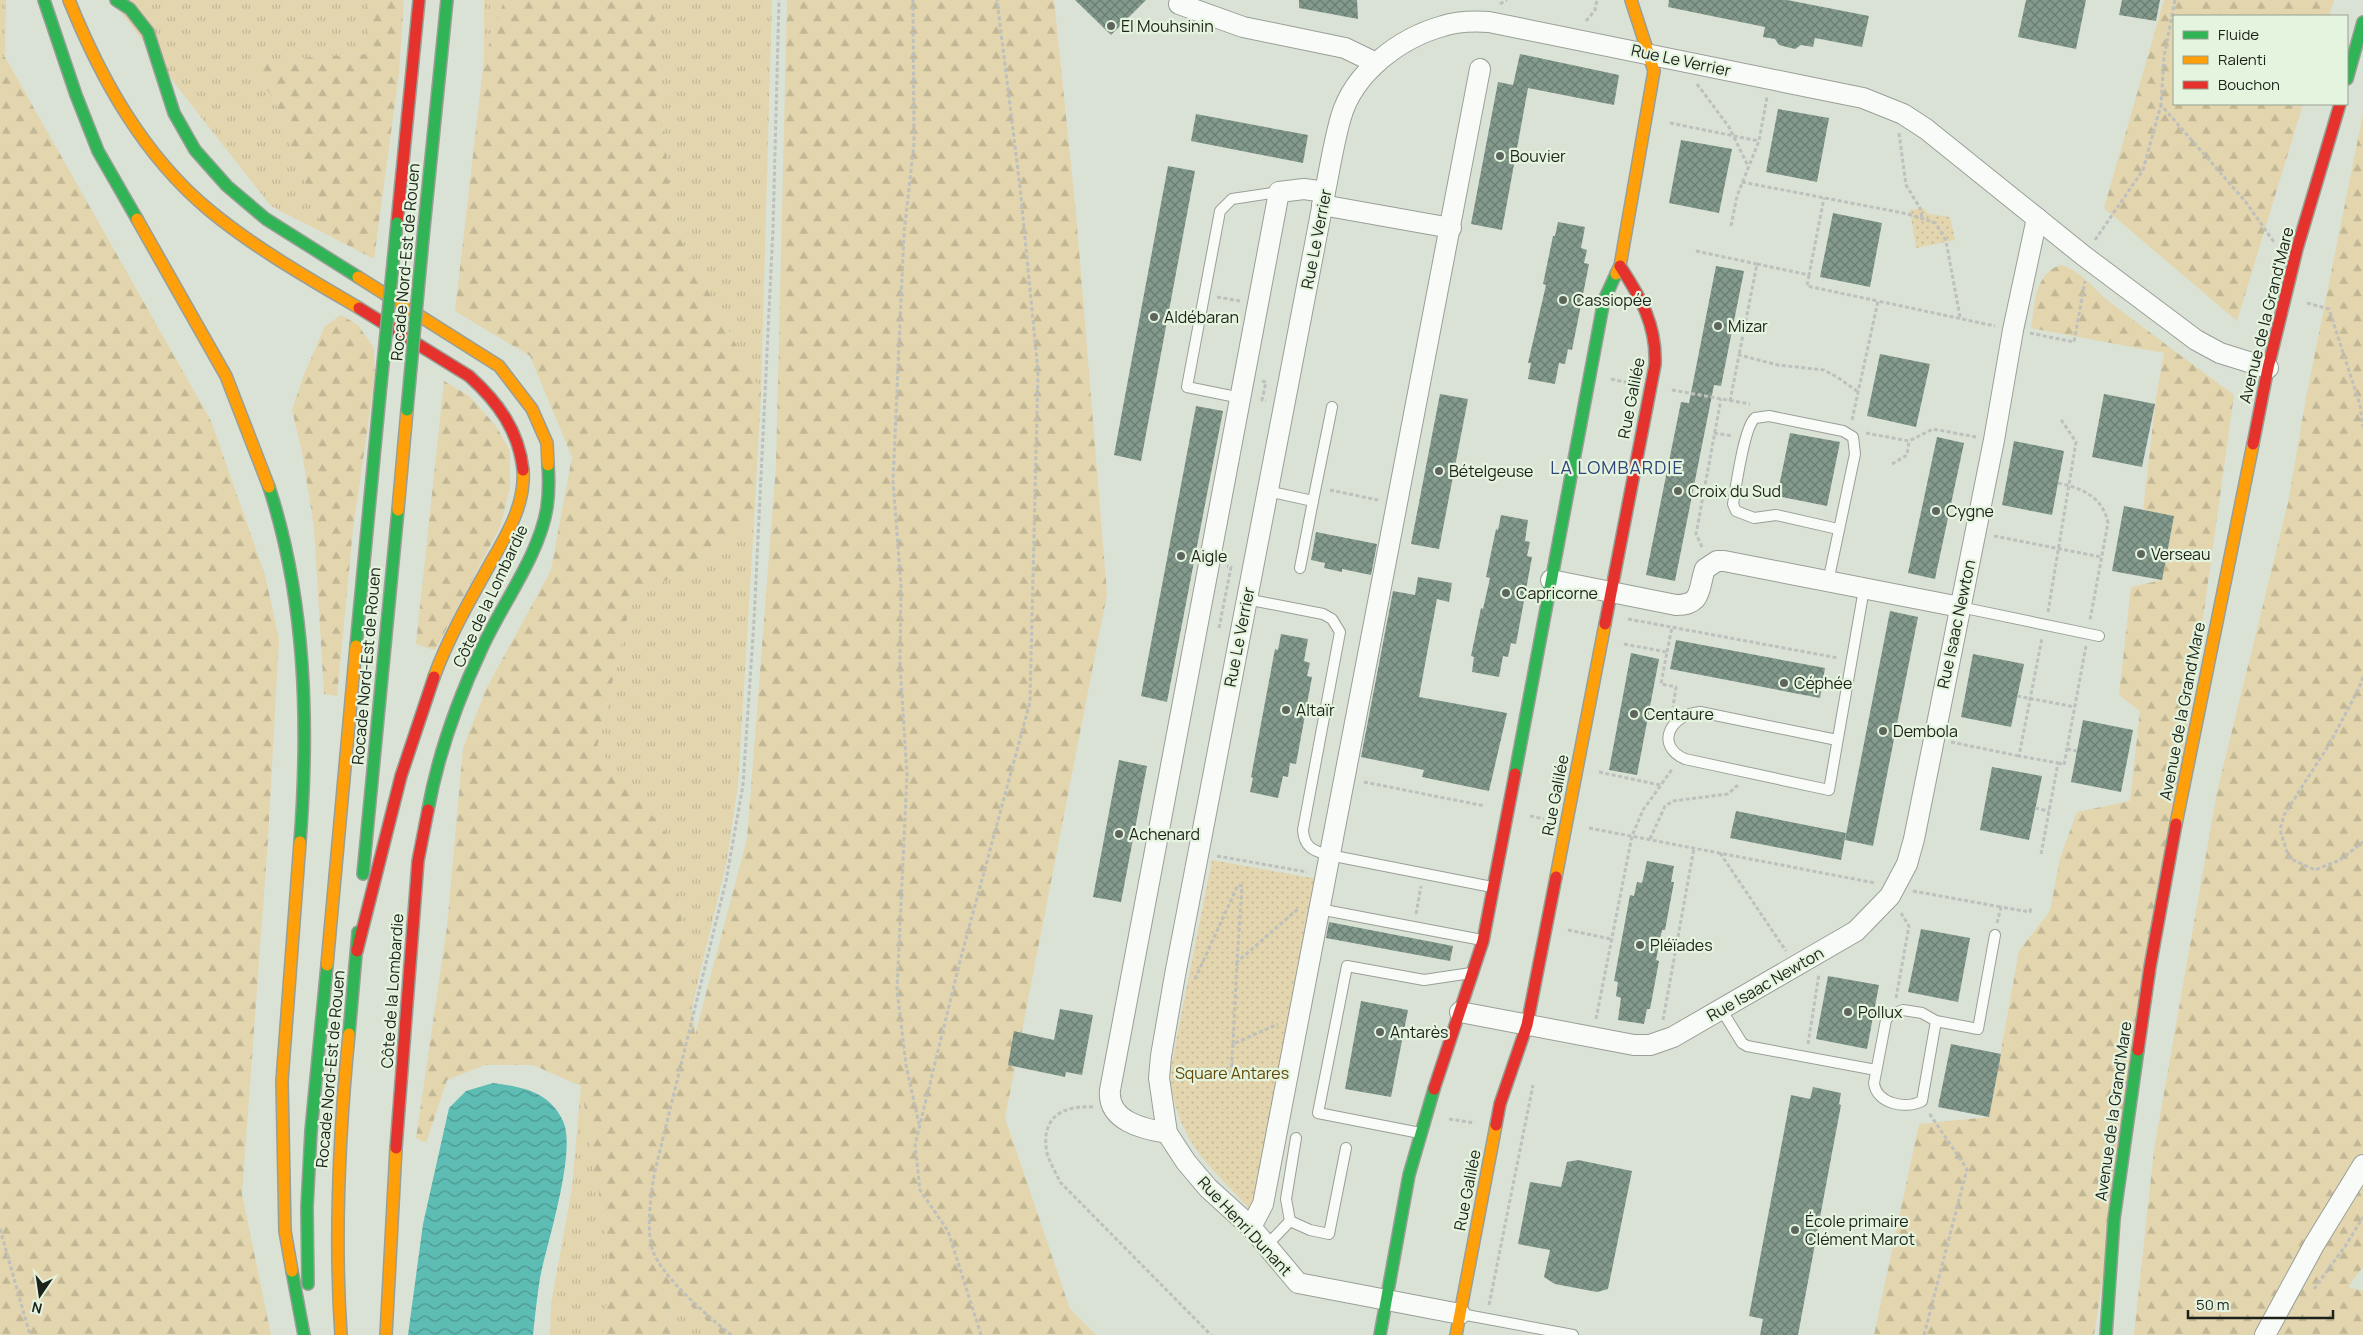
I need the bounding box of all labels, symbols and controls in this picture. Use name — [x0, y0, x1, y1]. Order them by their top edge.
place label: El Mouhsinin — [1121, 15, 1214, 37]
legend — [2173, 15, 2348, 105]
marker: El Mouhsinin — [1105, 20, 1117, 32]
text: Fluide — [2218, 24, 2259, 45]
street label: Rue Le Verrier — [1629, 39, 1733, 81]
text: Ralenti — [2218, 49, 2266, 70]
text: Bouchon — [2218, 74, 2280, 95]
place label: Bouvier — [1510, 145, 1566, 167]
marker: Bouvier — [1494, 150, 1506, 162]
street label: Rocade Nord-Est de Rouen — [385, 162, 425, 362]
street label: Rue Le Verrier — [1296, 187, 1337, 291]
street label: Avenue de la Grand'Mare — [2233, 224, 2299, 406]
place label: Cassiopée — [1573, 289, 1652, 311]
marker: Cassiopée — [1557, 294, 1569, 306]
place label: Aldébaran — [1164, 306, 1239, 328]
marker: Aldébaran — [1148, 311, 1160, 323]
place label: Mizar — [1728, 315, 1768, 337]
marker: Mizar — [1712, 320, 1724, 332]
street label: Rue Galilée — [1612, 356, 1650, 440]
district label: LA LOMBARDIE — [1550, 455, 1684, 479]
place label: Bételgeuse — [1449, 460, 1533, 482]
marker: Bételgeuse — [1433, 465, 1445, 477]
place label: Croix du Sud — [1688, 480, 1781, 502]
marker: Croix du Sud — [1672, 485, 1684, 497]
place label: Cygne — [1946, 500, 1994, 522]
marker: Cygne — [1930, 505, 1942, 517]
street label: Côte de la Lombardie — [447, 521, 533, 671]
place label: Verseau — [2151, 543, 2210, 565]
place label: Aigle — [1191, 545, 1227, 567]
marker: Verseau — [2135, 548, 2147, 560]
marker: Aigle — [1175, 550, 1187, 562]
street label: Rue Isaac Newton — [1932, 557, 1980, 691]
street label: Rocade Nord-Est de Rouen — [346, 566, 386, 766]
place label: Capricorne — [1516, 582, 1598, 604]
street label: Rue Le Verrier — [1219, 585, 1260, 689]
marker: Capricorne — [1500, 587, 1512, 599]
street label: Avenue de la Grand'Mare — [2154, 620, 2210, 802]
place label: Céphée — [1794, 672, 1852, 694]
marker: Céphée — [1778, 677, 1790, 689]
place label: Altaïr — [1296, 699, 1335, 721]
place label: Centaure — [1644, 703, 1714, 725]
marker: Altaïr — [1280, 704, 1292, 716]
marker: Centaure — [1628, 708, 1640, 720]
place label: Dembola — [1893, 720, 1958, 742]
marker: Dembola — [1877, 725, 1889, 737]
street label: Rue Galilée — [1536, 753, 1574, 837]
place label: Achenard — [1129, 823, 1200, 845]
marker: Achenard — [1113, 828, 1125, 840]
street label: Côte de la Lombardie — [376, 913, 408, 1069]
place label: Pléïades — [1650, 934, 1713, 956]
marker: Pléïades — [1634, 939, 1646, 951]
street label: Rue Isaac Newton — [1703, 942, 1827, 1026]
street label: Rocade Nord-Est de Rouen — [310, 969, 350, 1169]
place label: Pollux — [1858, 1001, 1903, 1023]
marker: Pollux — [1842, 1006, 1854, 1018]
street label: Avenue de la Grand'Mare — [2090, 1020, 2136, 1202]
place label: Antarès — [1390, 1021, 1448, 1043]
marker: Antarès — [1374, 1026, 1386, 1038]
park label: Square Antares — [1175, 1062, 1289, 1084]
street label: Rue Galilée — [1448, 1148, 1486, 1232]
street label: Rue Henri Dunant — [1193, 1171, 1297, 1281]
place label: École primaire Clément Marot — [1805, 1210, 1915, 1250]
marker: École primaire Clément Marot — [1789, 1224, 1801, 1236]
north arrow — [15, 1270, 65, 1320]
scale bar — [2188, 1288, 2333, 1320]
text: 50 m — [2196, 1294, 2230, 1315]
text: N — [30, 1298, 44, 1319]

